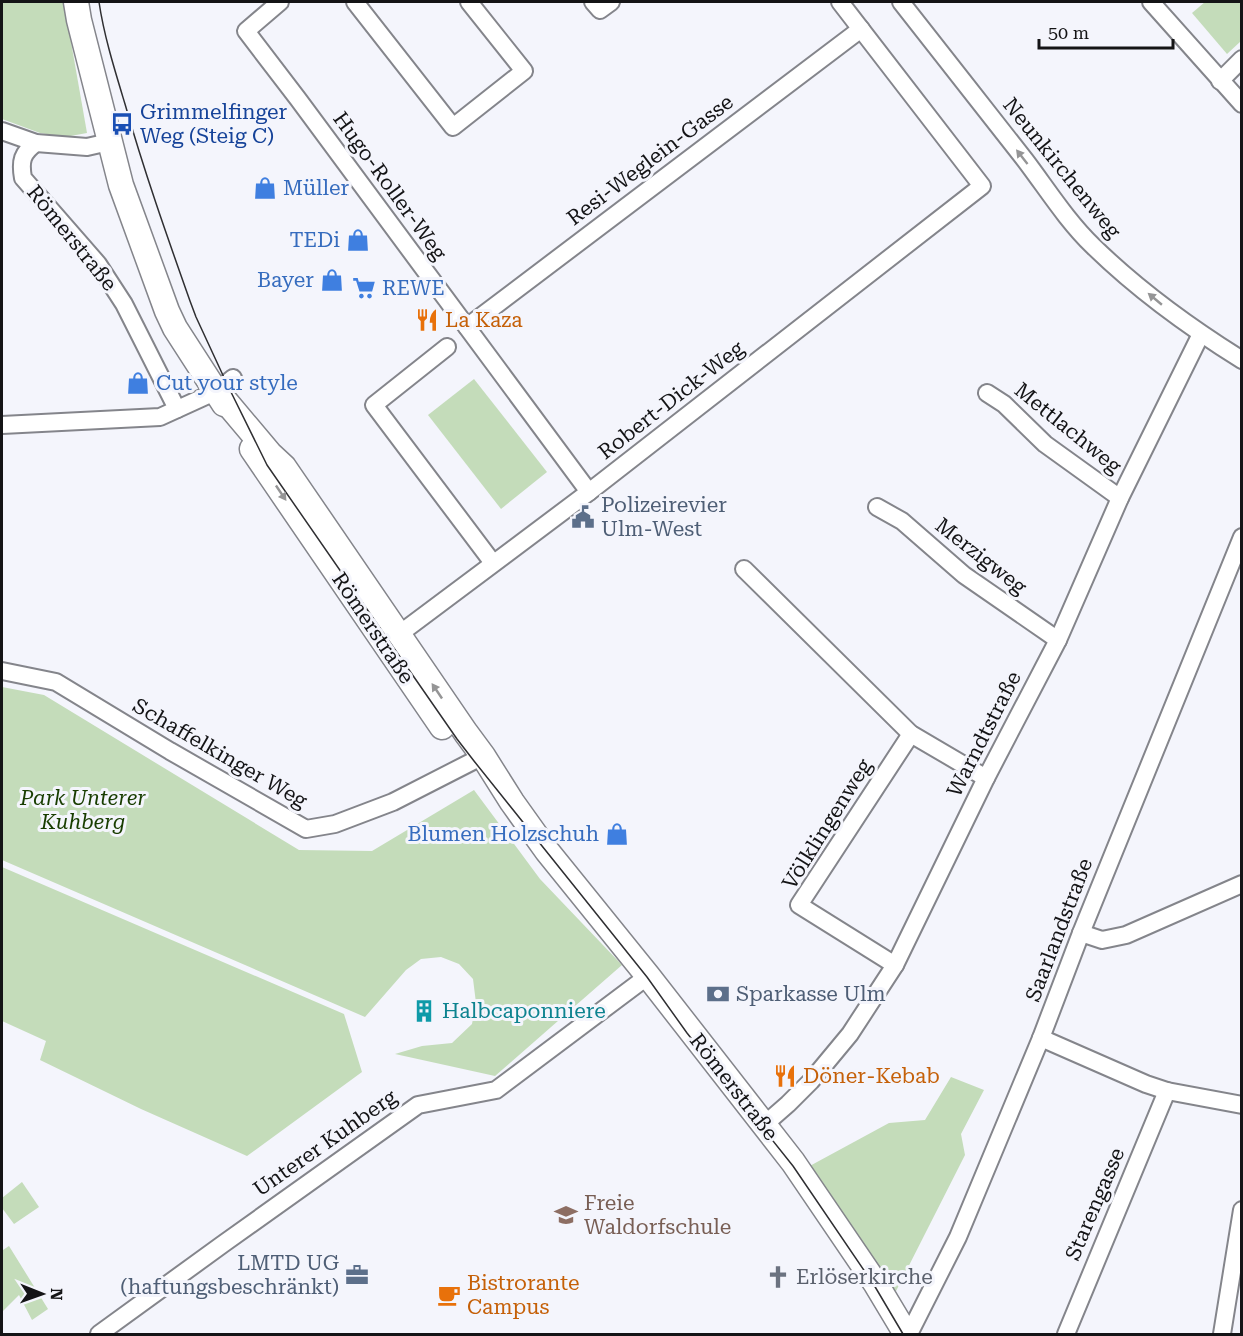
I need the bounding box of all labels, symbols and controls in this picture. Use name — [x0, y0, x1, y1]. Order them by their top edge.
scale bar — [1039, 12, 1172, 50]
text: 50 m — [1048, 22, 1089, 43]
street label: Resi-Weglein-Gasse — [562, 90, 738, 230]
street label: Neunkirchenweg — [998, 93, 1126, 243]
place label: Grimmelfinger Weg (Steig C) — [140, 100, 288, 148]
street label: Hugo-Roller-Weg — [328, 107, 452, 265]
bus stop icon: Grimmelfinger Weg (Steig C) — [109, 111, 135, 137]
one-way arrow — [1016, 149, 1029, 165]
shop icon: Müller — [252, 175, 278, 201]
place label: Müller — [283, 176, 350, 200]
street label: Römerstraße — [22, 180, 122, 296]
shop icon: TEDi — [345, 227, 371, 253]
place label: TEDi — [290, 228, 340, 252]
shop icon: Bayer — [319, 267, 345, 293]
place label: Bayer — [257, 268, 314, 292]
supermarket icon: REWE — [351, 275, 377, 301]
place label: REWE — [382, 276, 445, 300]
one-way arrow — [1148, 293, 1163, 306]
restaurant icon: La Kaza — [414, 307, 440, 333]
place label: La Kaza — [445, 308, 523, 332]
street label: Robert-Dick-Weg — [594, 336, 748, 464]
shop icon: Cut your style — [125, 370, 151, 396]
place label: Cut your style — [156, 371, 298, 395]
street label: Mettlachweg — [1010, 378, 1126, 478]
one-way arrow — [275, 485, 287, 501]
place label: Polizeirevier Ulm-West — [601, 493, 727, 541]
public building icon: Polizeirevier Ulm-West — [570, 504, 596, 530]
street label: Merzigweg — [931, 513, 1031, 599]
street label: Römerstraße — [327, 568, 419, 688]
street label: Warndtstraße — [942, 667, 1026, 801]
one-way arrow — [431, 684, 443, 700]
street label: Schaffelkinger Weg — [129, 693, 311, 813]
street label: Völklingenweg — [777, 754, 877, 894]
park label: Park Unterer Kuhberg — [19, 786, 146, 834]
shop icon: Blumen Holzschuh — [604, 821, 630, 847]
place label: Blumen Holzschuh — [407, 822, 599, 846]
street label: Saarlandstraße — [1021, 855, 1097, 1005]
bank icon: Sparkasse Ulm — [705, 981, 731, 1007]
place label: Sparkasse Ulm — [736, 982, 886, 1006]
building icon: Halbcaponniere — [411, 998, 437, 1024]
place label: Halbcaponniere — [442, 999, 606, 1023]
street label: Römerstraße — [685, 1029, 783, 1145]
restaurant icon: Döner-Kebab — [772, 1063, 798, 1089]
place label: Döner-Kebab — [803, 1064, 940, 1088]
street label: Unterer Kuhberg — [249, 1085, 401, 1201]
street label: Starengasse — [1061, 1144, 1129, 1264]
place label: Freie Waldorfschule — [584, 1191, 731, 1239]
school or university icon: Freie Waldorfschule — [553, 1202, 579, 1228]
place label: LMTD UG (haftungsbeschränkt) — [120, 1251, 339, 1299]
office icon: LMTD UG (haftungsbeschränkt) — [344, 1262, 370, 1288]
north arrow — [12, 1264, 72, 1324]
church icon: Erlöserkirche — [765, 1264, 791, 1290]
place label: Erlöserkirche — [796, 1265, 933, 1289]
place label: Bistrorante Campus — [467, 1271, 579, 1319]
cafe icon: Bistrorante Campus — [436, 1282, 462, 1308]
text: N — [47, 1288, 66, 1301]

